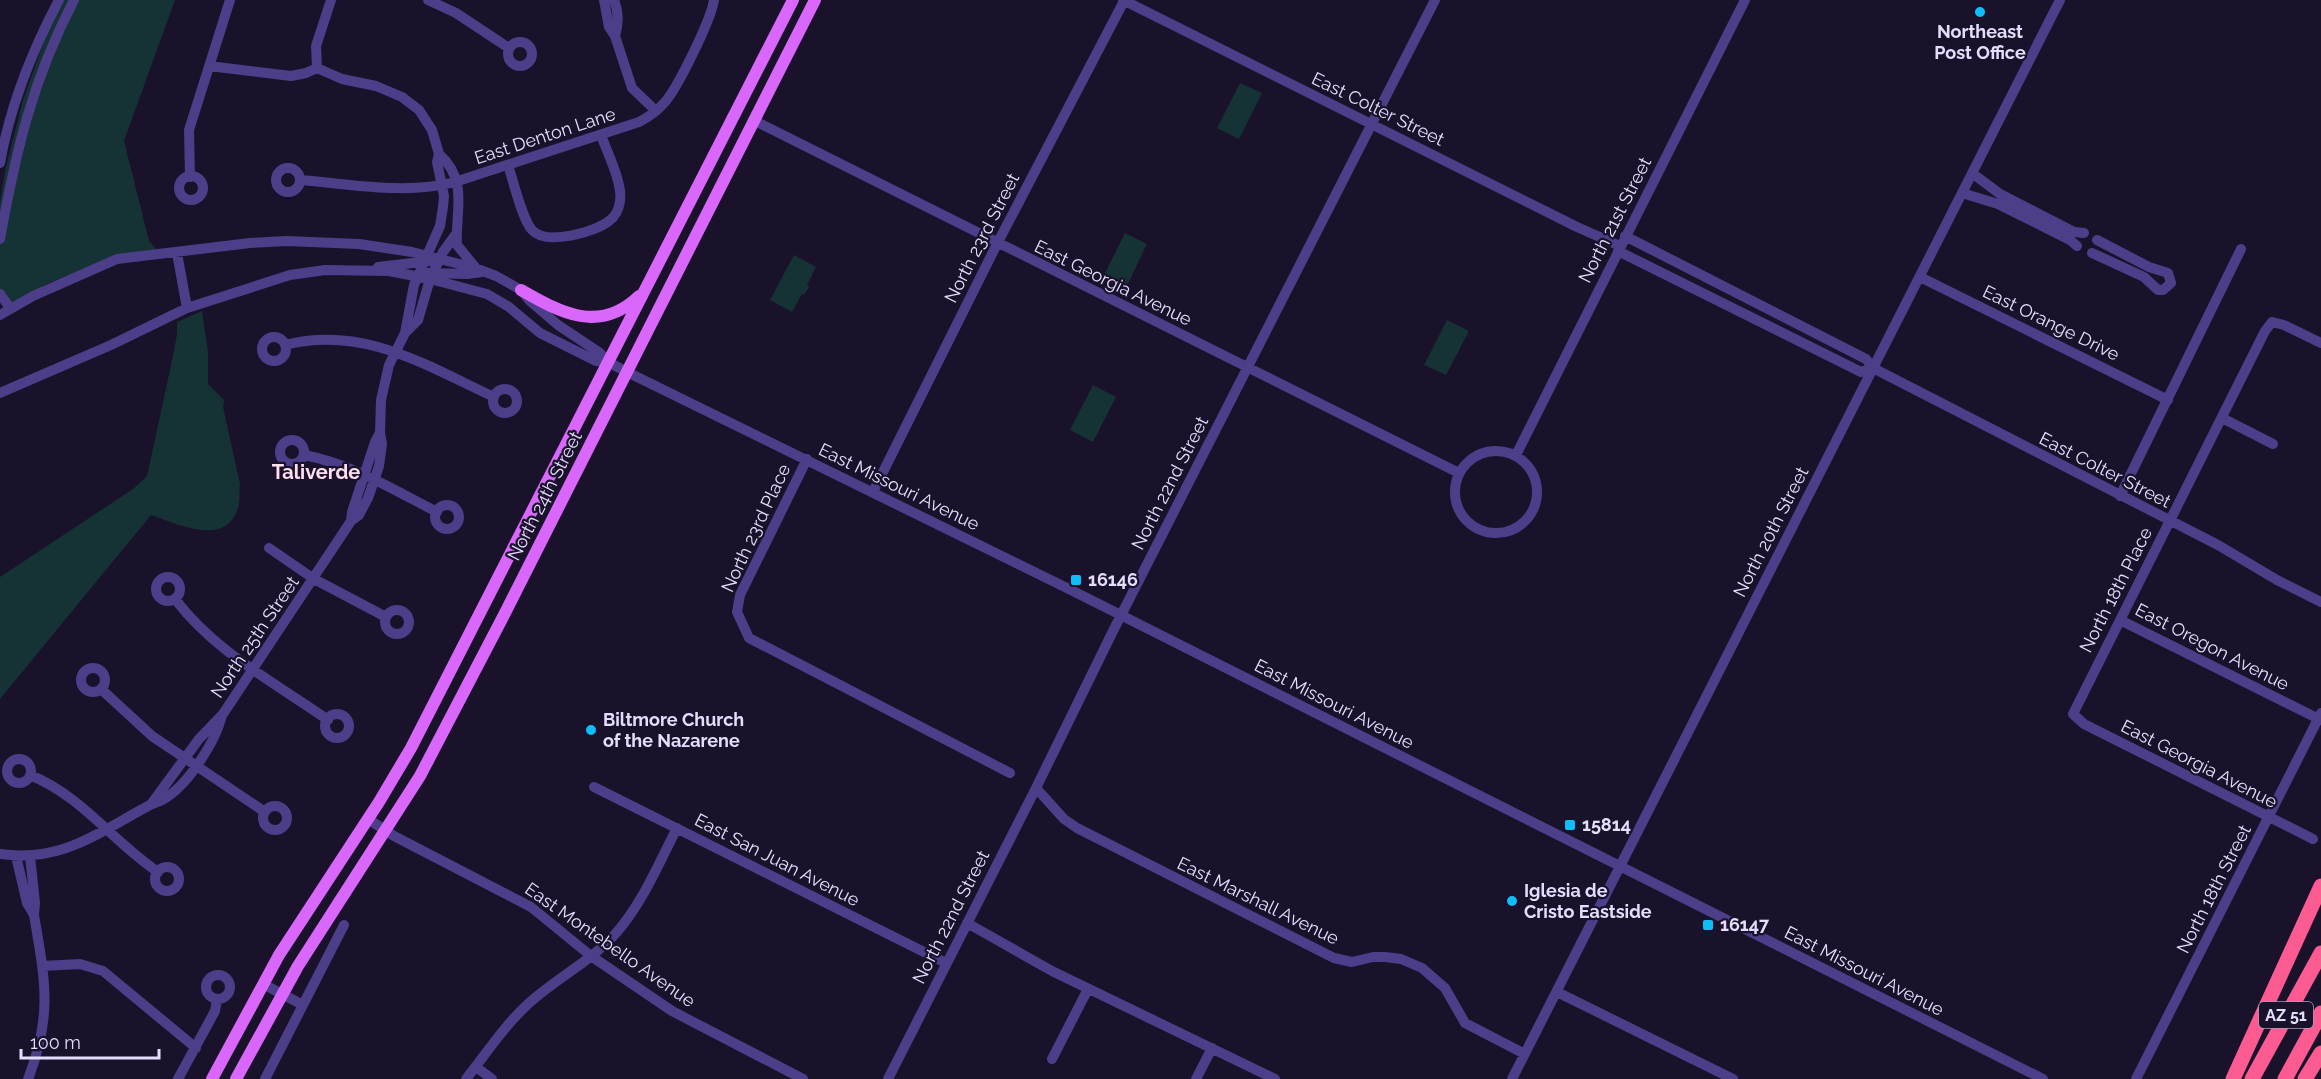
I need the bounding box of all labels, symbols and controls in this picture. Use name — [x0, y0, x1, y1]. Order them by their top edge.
marker: Northeast Post Office — [1973, 5, 1987, 19]
place label: Northeast Post Office — [1934, 21, 2026, 63]
street label: East Colter Street — [1309, 67, 1448, 150]
street label: East Denton Lane — [472, 103, 618, 168]
street label: North 21st Street — [1574, 153, 1655, 286]
street label: North 23rd Street — [940, 169, 1023, 306]
street label: East Georgia Avenue — [1031, 235, 1196, 330]
street label: East Orange Drive — [1980, 280, 2123, 365]
street label: North 22nd Street — [1127, 413, 1212, 553]
street label: East Colter Street — [2036, 427, 2175, 512]
street label: North 24th Street — [503, 428, 586, 564]
street label: East Missouri Avenue — [816, 439, 983, 535]
district label: Taliverde — [272, 460, 360, 484]
street label: North 23rd Place — [717, 460, 795, 595]
street label: North 20th Street — [1729, 463, 1812, 600]
street label: North 18th Place — [2075, 523, 2156, 656]
place label: 16146 — [1088, 569, 1138, 590]
street label: North 25th Street — [206, 572, 303, 701]
marker: 16146 — [1069, 573, 1083, 587]
street label: East Oregon Avenue — [2132, 599, 2293, 695]
street label: East Missouri Avenue — [1251, 654, 1418, 753]
place label: Biltmore Church of the Nazarene — [603, 709, 744, 751]
street label: East Georgia Avenue — [2118, 715, 2281, 812]
marker: Biltmore Church of the Nazarene — [584, 723, 598, 737]
street label: East San Juan Avenue — [691, 809, 864, 910]
place label: 15814 — [1582, 814, 1631, 835]
marker: 15814 — [1563, 818, 1577, 832]
street label: North 18th Street — [2172, 821, 2255, 956]
street label: North 22nd Street — [908, 847, 993, 987]
street label: East Marshall Avenue — [1174, 852, 1343, 949]
street label: East Montebello Avenue — [521, 878, 700, 1012]
place label: Iglesia de Cristo Eastside — [1524, 880, 1652, 922]
marker: Iglesia de Cristo Eastside — [1505, 894, 1519, 908]
place label: 16147 — [1720, 914, 1770, 935]
marker: 16147 — [1701, 918, 1715, 932]
street label: East Missouri Avenue — [1781, 921, 1948, 1020]
road number: AZ 51 — [2259, 1002, 2313, 1028]
scale bar — [21, 1022, 159, 1060]
text: 100 m — [30, 1032, 81, 1053]

